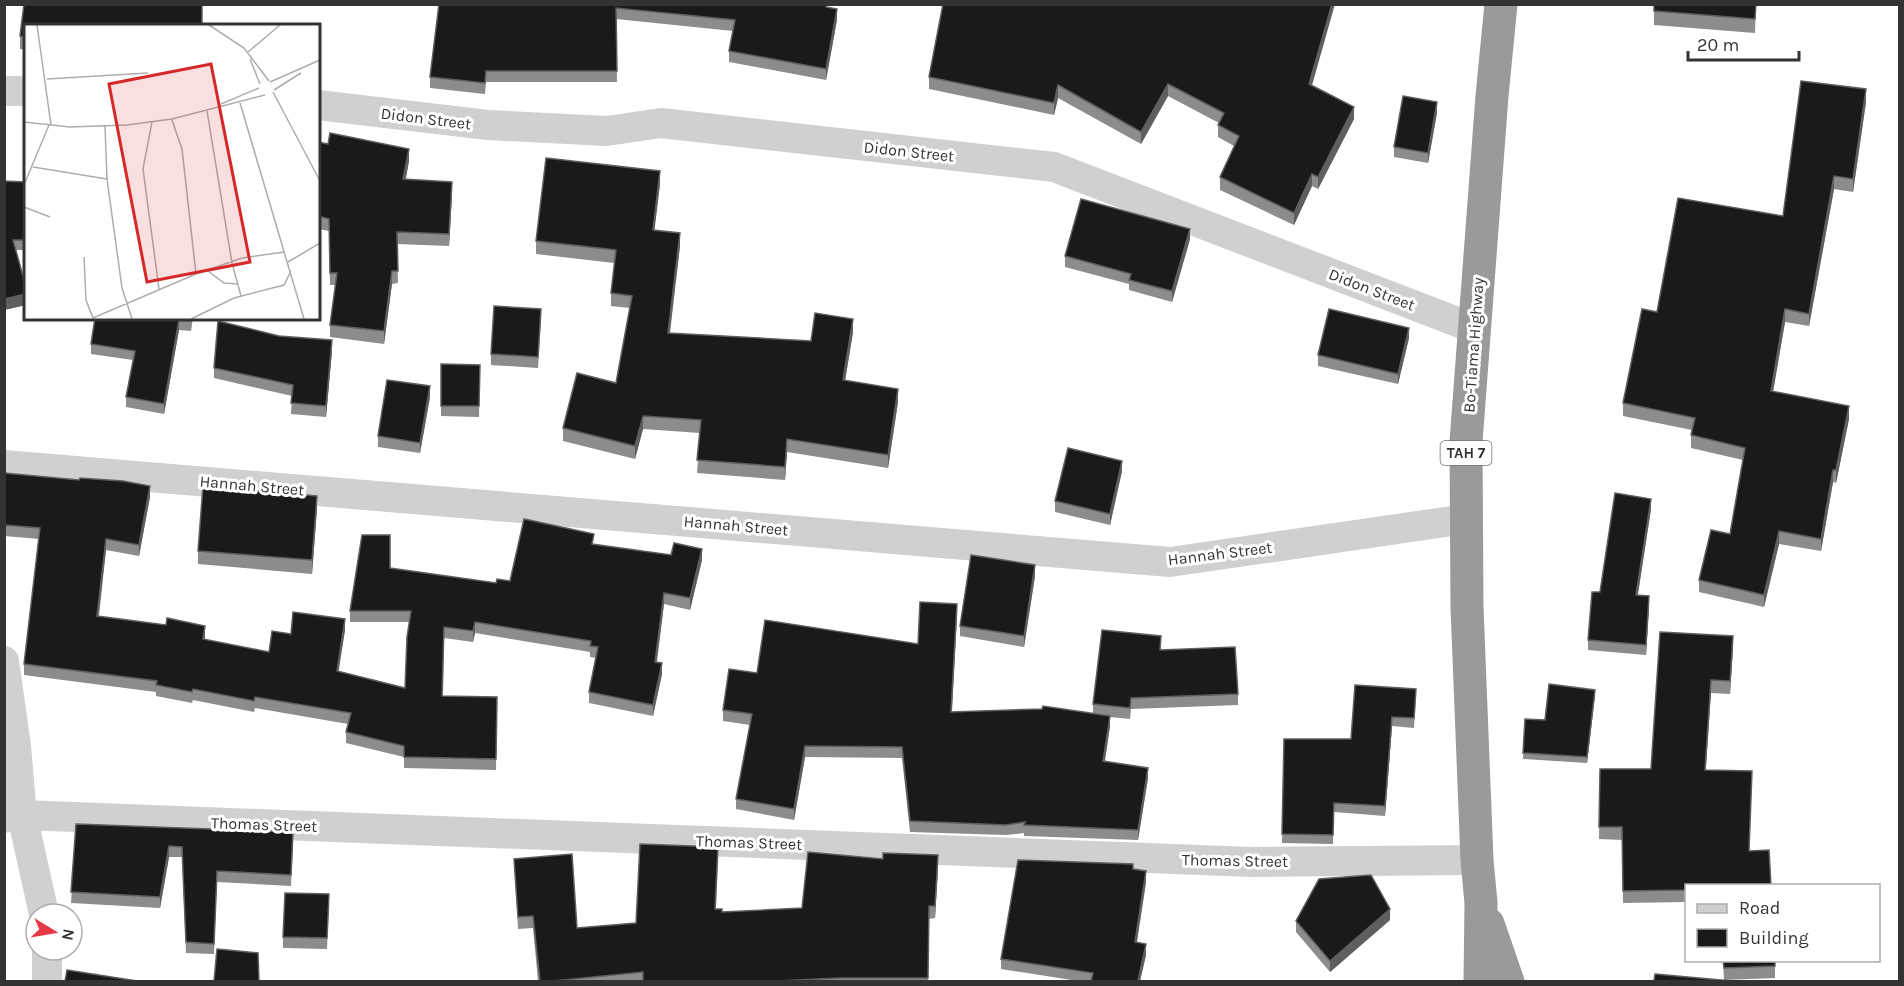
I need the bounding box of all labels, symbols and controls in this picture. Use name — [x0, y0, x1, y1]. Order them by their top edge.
inset map — [24, 24, 320, 320]
scale bar — [1688, 24, 1799, 62]
text: 20 m — [1697, 34, 1739, 56]
street label: Didon Street — [380, 104, 472, 133]
street label: Didon Street — [863, 137, 955, 166]
street label: Didon Street — [1326, 264, 1418, 315]
street label: Bo-Tiama Highway — [1459, 276, 1488, 413]
road number: TAH 7 — [1440, 441, 1492, 465]
street label: Hannah Street — [199, 471, 305, 500]
street label: Hannah Street — [683, 511, 789, 540]
street label: Hannah Street — [1167, 538, 1273, 569]
street label: Thomas Street — [211, 813, 317, 836]
street label: Thomas Street — [696, 831, 802, 854]
street label: Thomas Street — [1182, 850, 1288, 871]
legend — [1685, 884, 1880, 962]
text: Road — [1739, 897, 1780, 919]
north arrow — [24, 902, 84, 962]
text: N — [58, 927, 79, 942]
text: Building — [1739, 927, 1809, 949]

